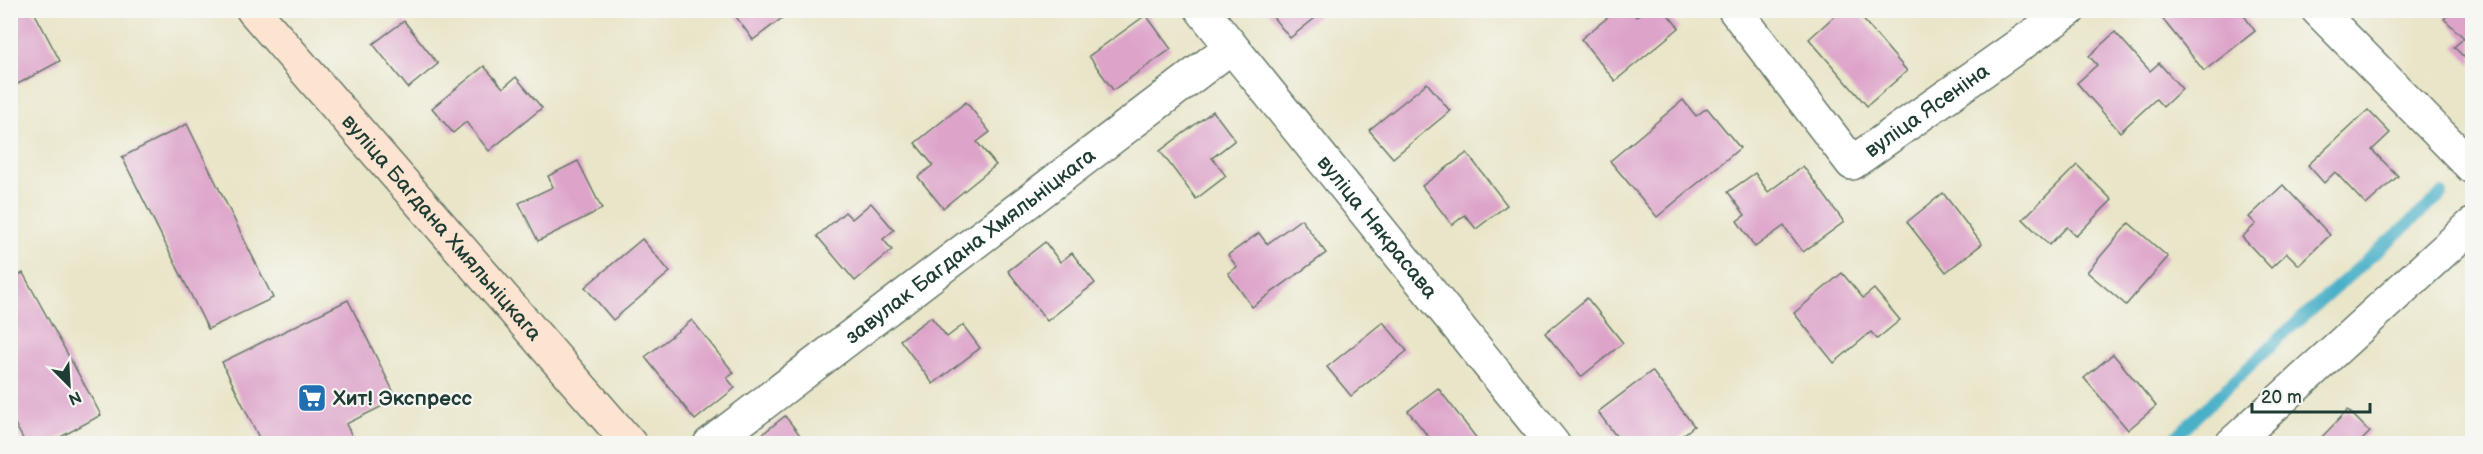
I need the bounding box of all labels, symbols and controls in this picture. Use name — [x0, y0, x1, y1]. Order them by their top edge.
street label: вуліца Ясеніна — [1860, 58, 1994, 163]
street label: вуліца Багдана Хмяльніцкага — [337, 109, 547, 346]
street label: завулак Багдана Хмяльніцкага — [840, 142, 1101, 349]
street label: вуліца Някрасава — [1312, 150, 1443, 304]
north arrow — [39, 355, 99, 415]
scale bar — [2252, 376, 2370, 414]
supermarket icon: Хит! Экспресс — [296, 382, 328, 414]
text: N — [65, 386, 84, 408]
place label: Хит! Экспресс — [332, 386, 473, 411]
text: 20 m — [2261, 387, 2302, 408]

